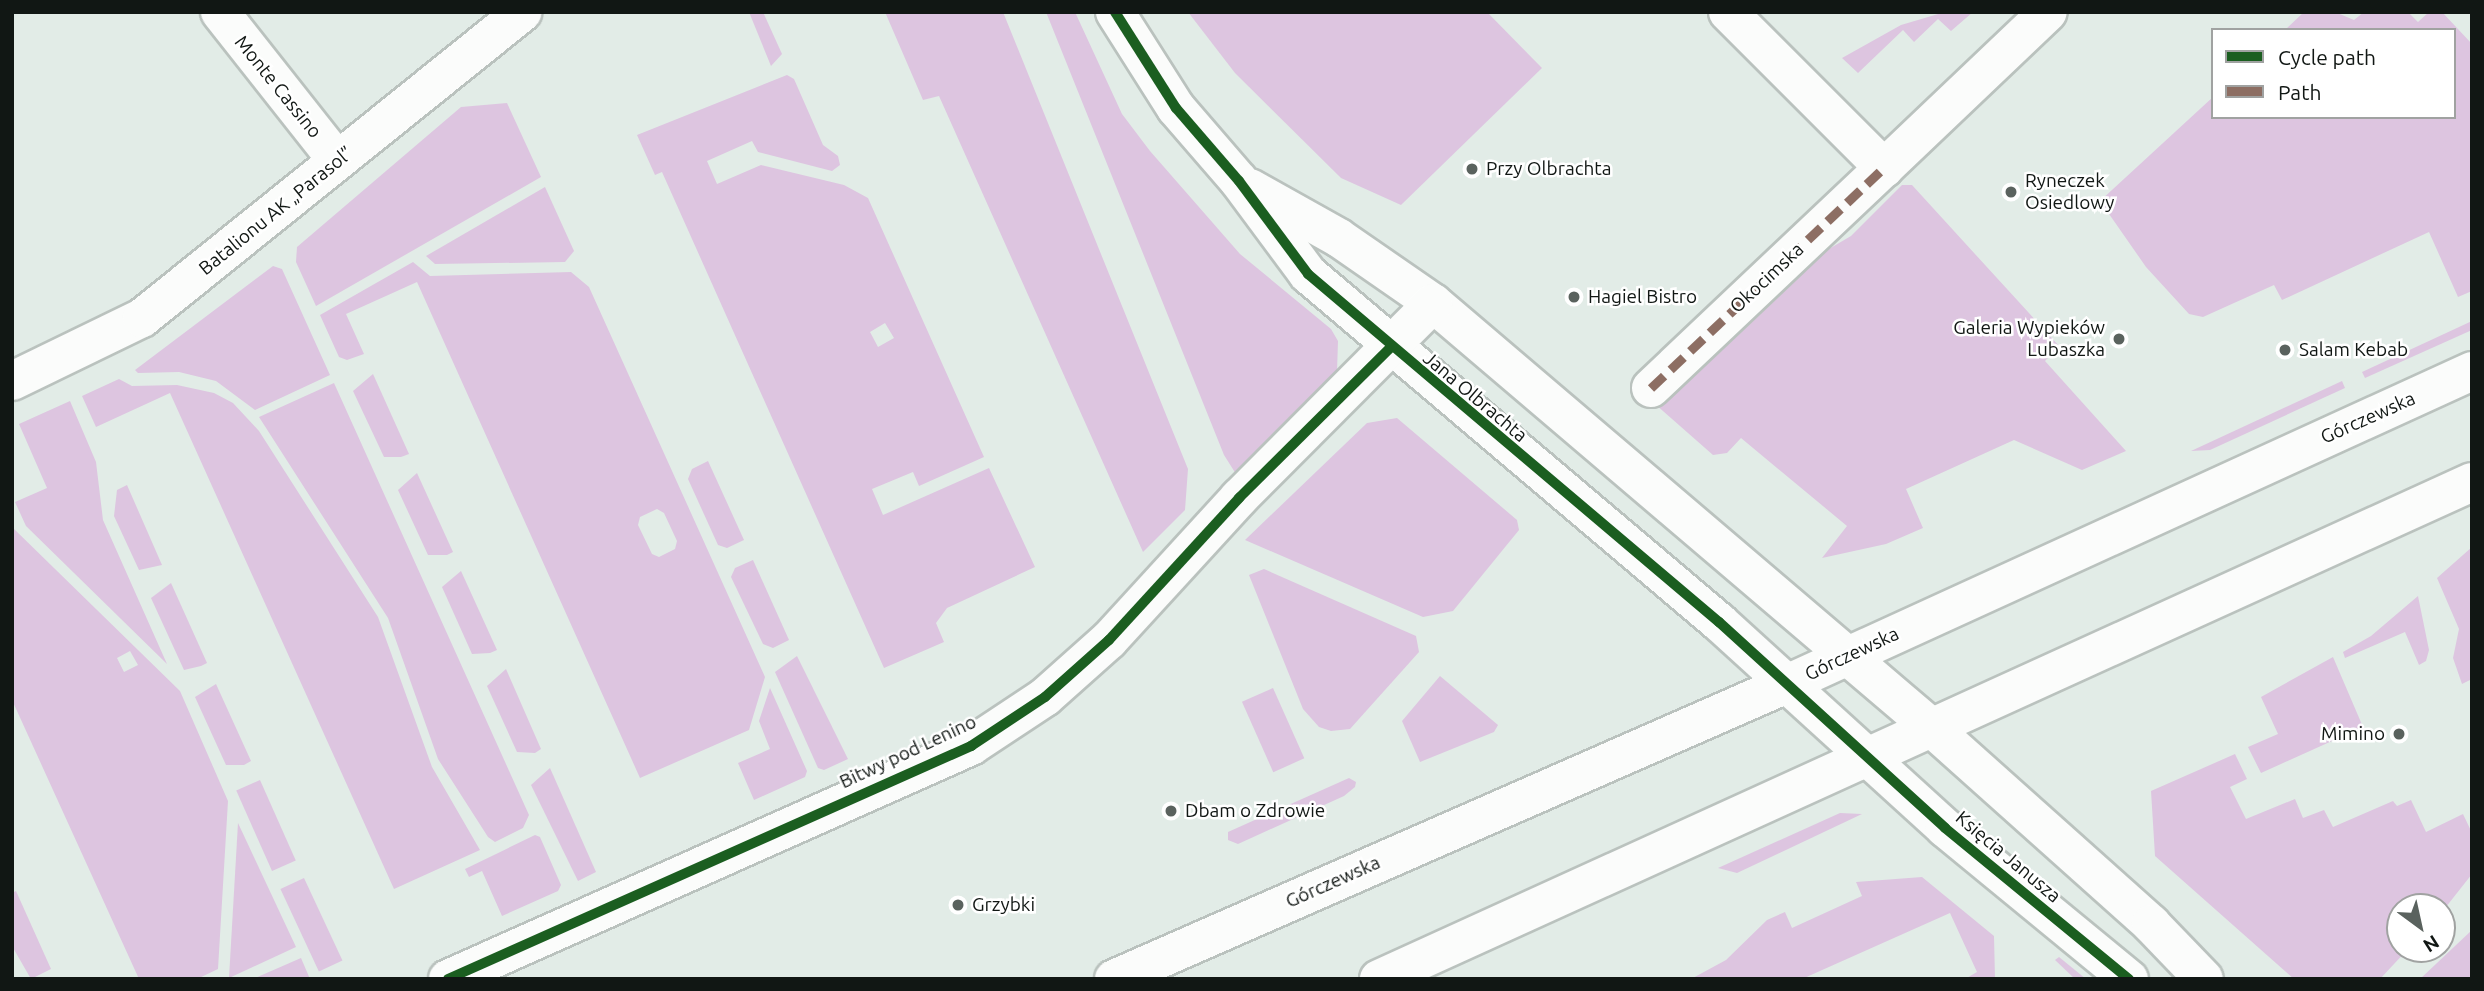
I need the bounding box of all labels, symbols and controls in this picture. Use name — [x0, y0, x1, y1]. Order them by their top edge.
legend — [2211, 28, 2456, 119]
street label: Monte Cassino — [230, 31, 326, 143]
text: Cycle path — [2278, 45, 2376, 69]
text: Path — [2278, 80, 2321, 104]
street label: Batalionu AK „Parasol” — [194, 142, 358, 280]
place label: Przy Olbrachta — [1486, 158, 1612, 180]
marker: Przy Olbrachta — [1464, 161, 1480, 177]
place label: Ryneczek Osiedlowy — [2025, 170, 2115, 214]
marker: Ryneczek Osiedlowy — [2003, 184, 2019, 200]
street label: Okocimska — [1725, 238, 1809, 318]
place label: Hagiel Bistro — [1588, 286, 1697, 308]
marker: Hagiel Bistro — [1566, 289, 1582, 305]
place label: Galeria Wypieków Lubaszka — [1953, 317, 2105, 361]
marker: Galeria Wypieków Lubaszka — [2111, 331, 2127, 347]
place label: Salam Kebab — [2299, 339, 2408, 361]
marker: Salam Kebab — [2277, 342, 2293, 358]
street label: Jana Olbrachta — [1418, 347, 1532, 447]
street label: Górczewska — [2317, 387, 2419, 449]
street label: Górczewska — [1801, 622, 1903, 686]
street label: Bitwy pod Lenino — [836, 710, 980, 794]
place label: Mimino — [2321, 723, 2385, 745]
marker: Mimino — [2391, 726, 2407, 742]
place label: Dbam o Zdrowie — [1185, 800, 1325, 822]
marker: Dbam o Zdrowie — [1163, 803, 1179, 819]
street label: Księcia Janusza — [1951, 806, 2065, 908]
street label: Górczewska — [1282, 851, 1384, 913]
north arrow — [2386, 893, 2456, 963]
place label: Grzybki — [972, 894, 1035, 916]
marker: Grzybki — [950, 897, 966, 913]
text: N — [2419, 931, 2443, 957]

